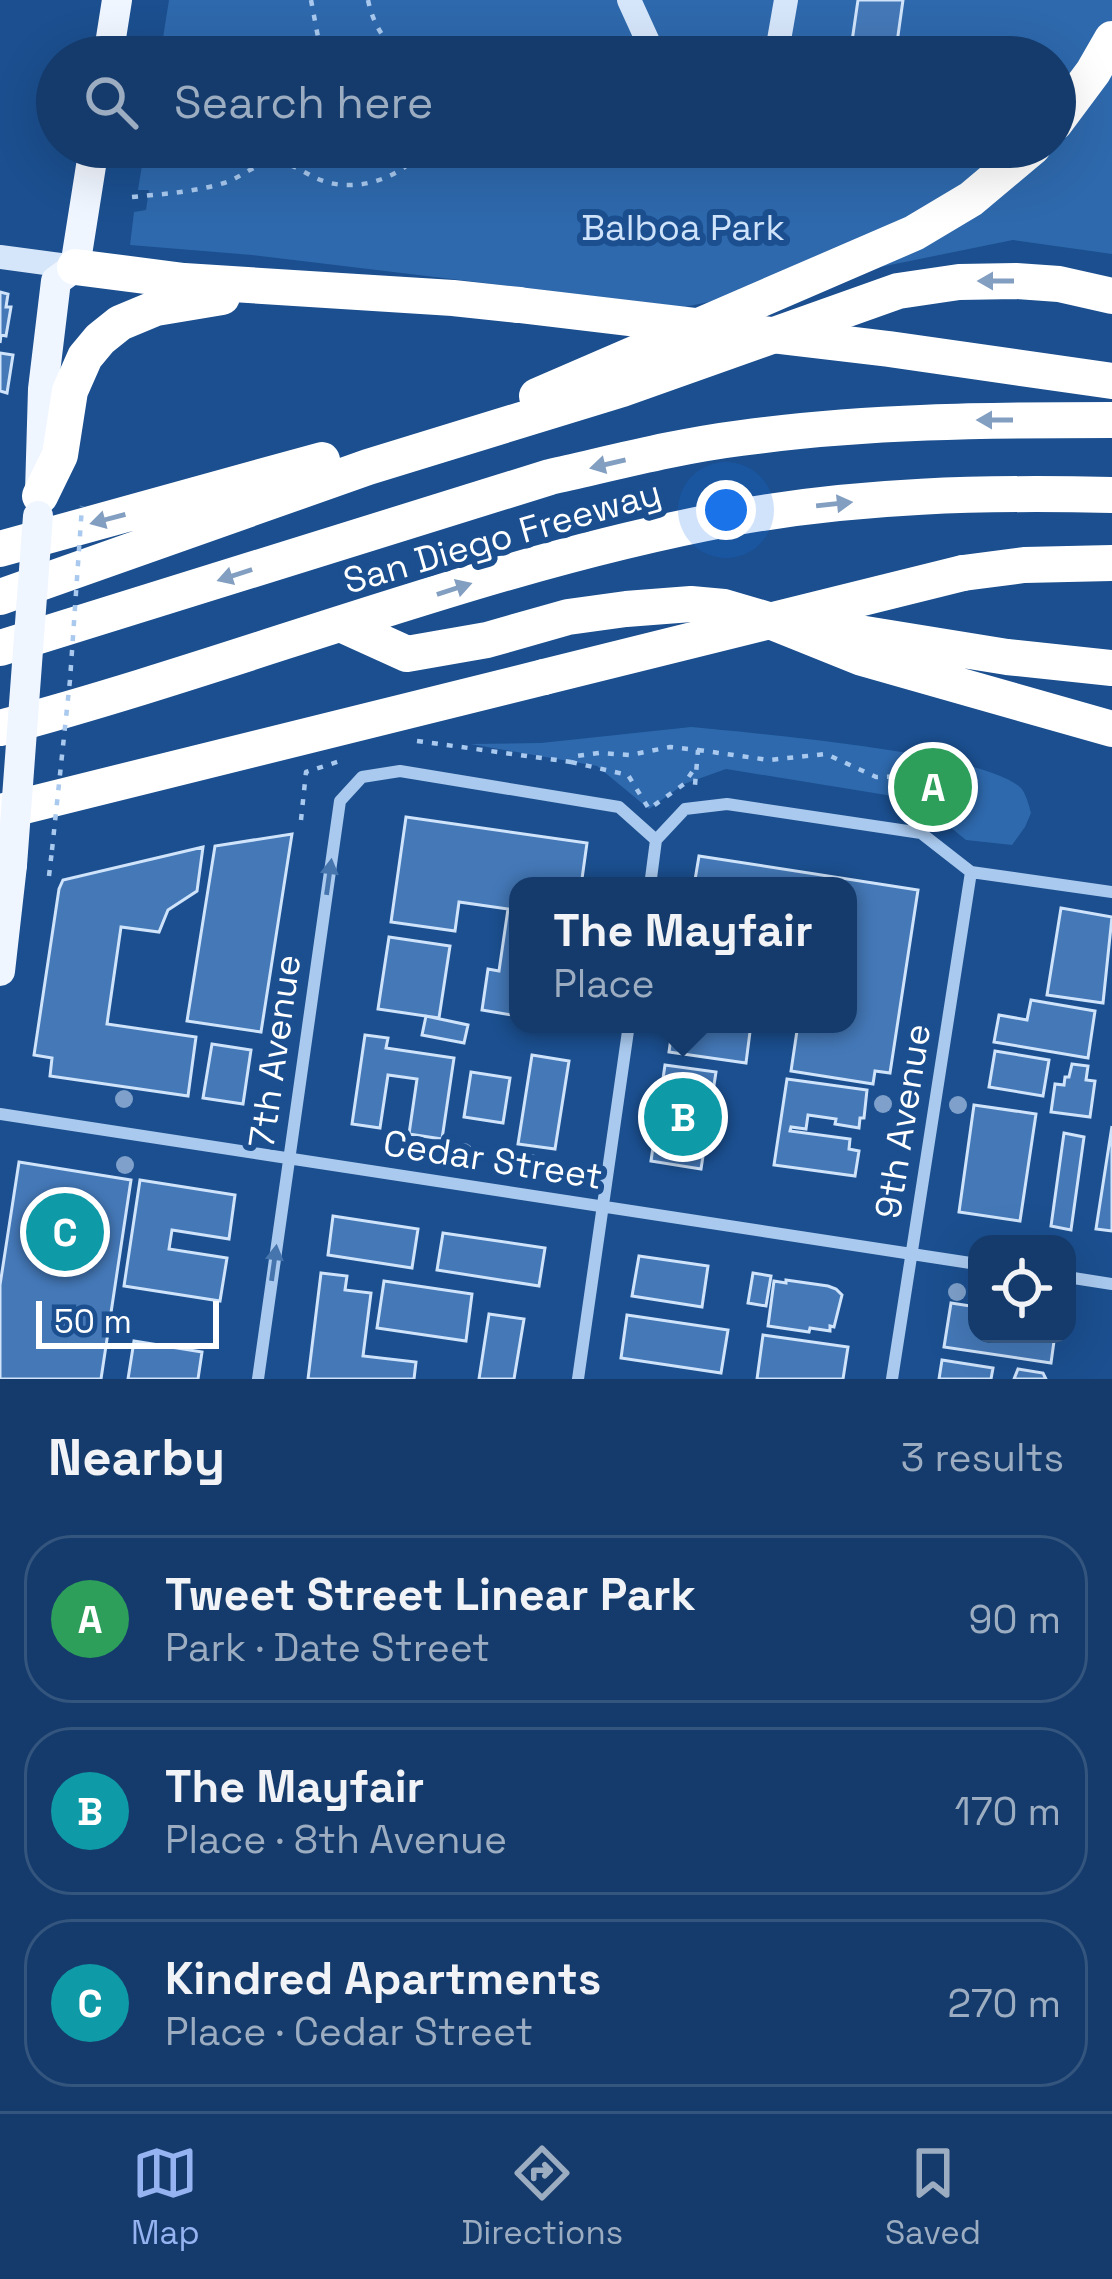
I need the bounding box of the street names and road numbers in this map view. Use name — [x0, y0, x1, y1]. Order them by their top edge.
street label: San Diego Freeway — [338, 470, 666, 604]
street label: 7th Avenue — [239, 951, 311, 1151]
street label: 9th Avenue — [865, 1020, 941, 1222]
street label: Cedar Street — [380, 1120, 606, 1200]

